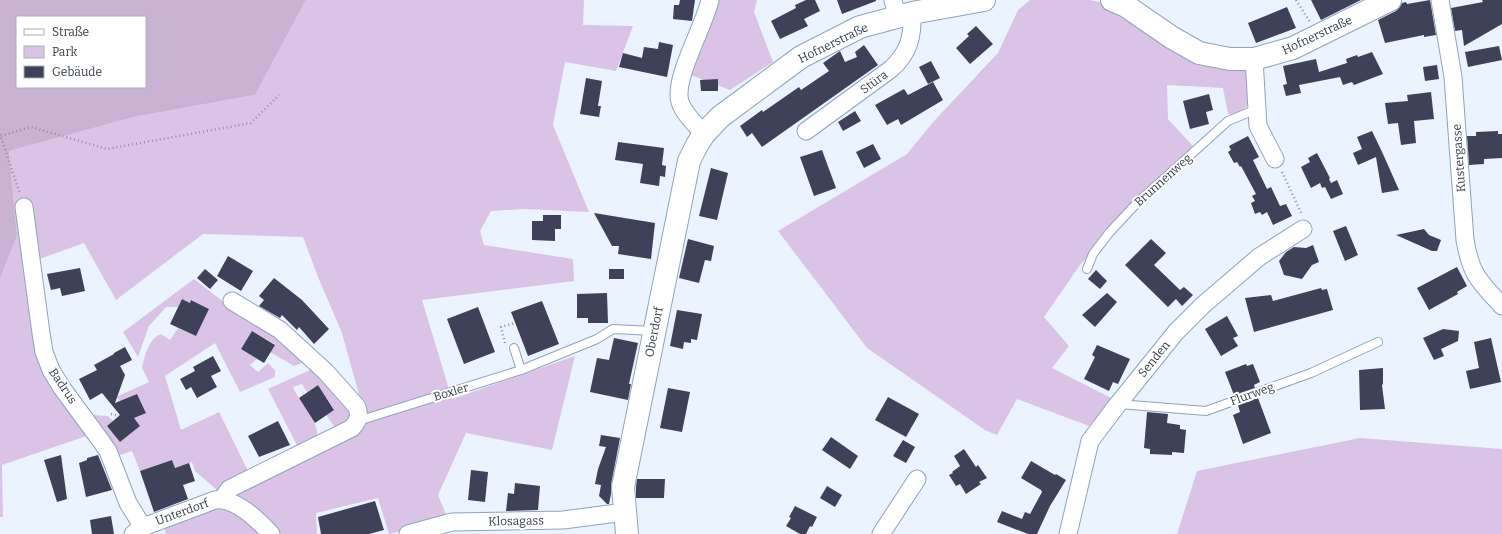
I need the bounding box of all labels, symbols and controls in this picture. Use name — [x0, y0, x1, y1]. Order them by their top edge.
street label: Hofnerstraße — [1280, 13, 1354, 57]
legend — [16, 16, 146, 88]
street label: Hofnerstraße — [796, 20, 870, 66]
text: Straße — [52, 25, 89, 39]
text: Park — [52, 45, 78, 59]
text: Gebäude — [52, 65, 102, 79]
street label: Stüra — [858, 67, 891, 97]
street label: Kustergasse — [1450, 123, 1468, 193]
street label: Brunnenweg — [1132, 151, 1195, 209]
street label: Oberdorf — [642, 305, 666, 358]
street label: Senden — [1135, 338, 1173, 380]
street label: Badrus — [46, 366, 80, 407]
street label: Boxler — [432, 380, 471, 404]
street label: Flurweg — [1228, 380, 1276, 408]
street label: Unterdorf — [153, 496, 211, 528]
street label: Klosagass — [488, 514, 544, 528]

